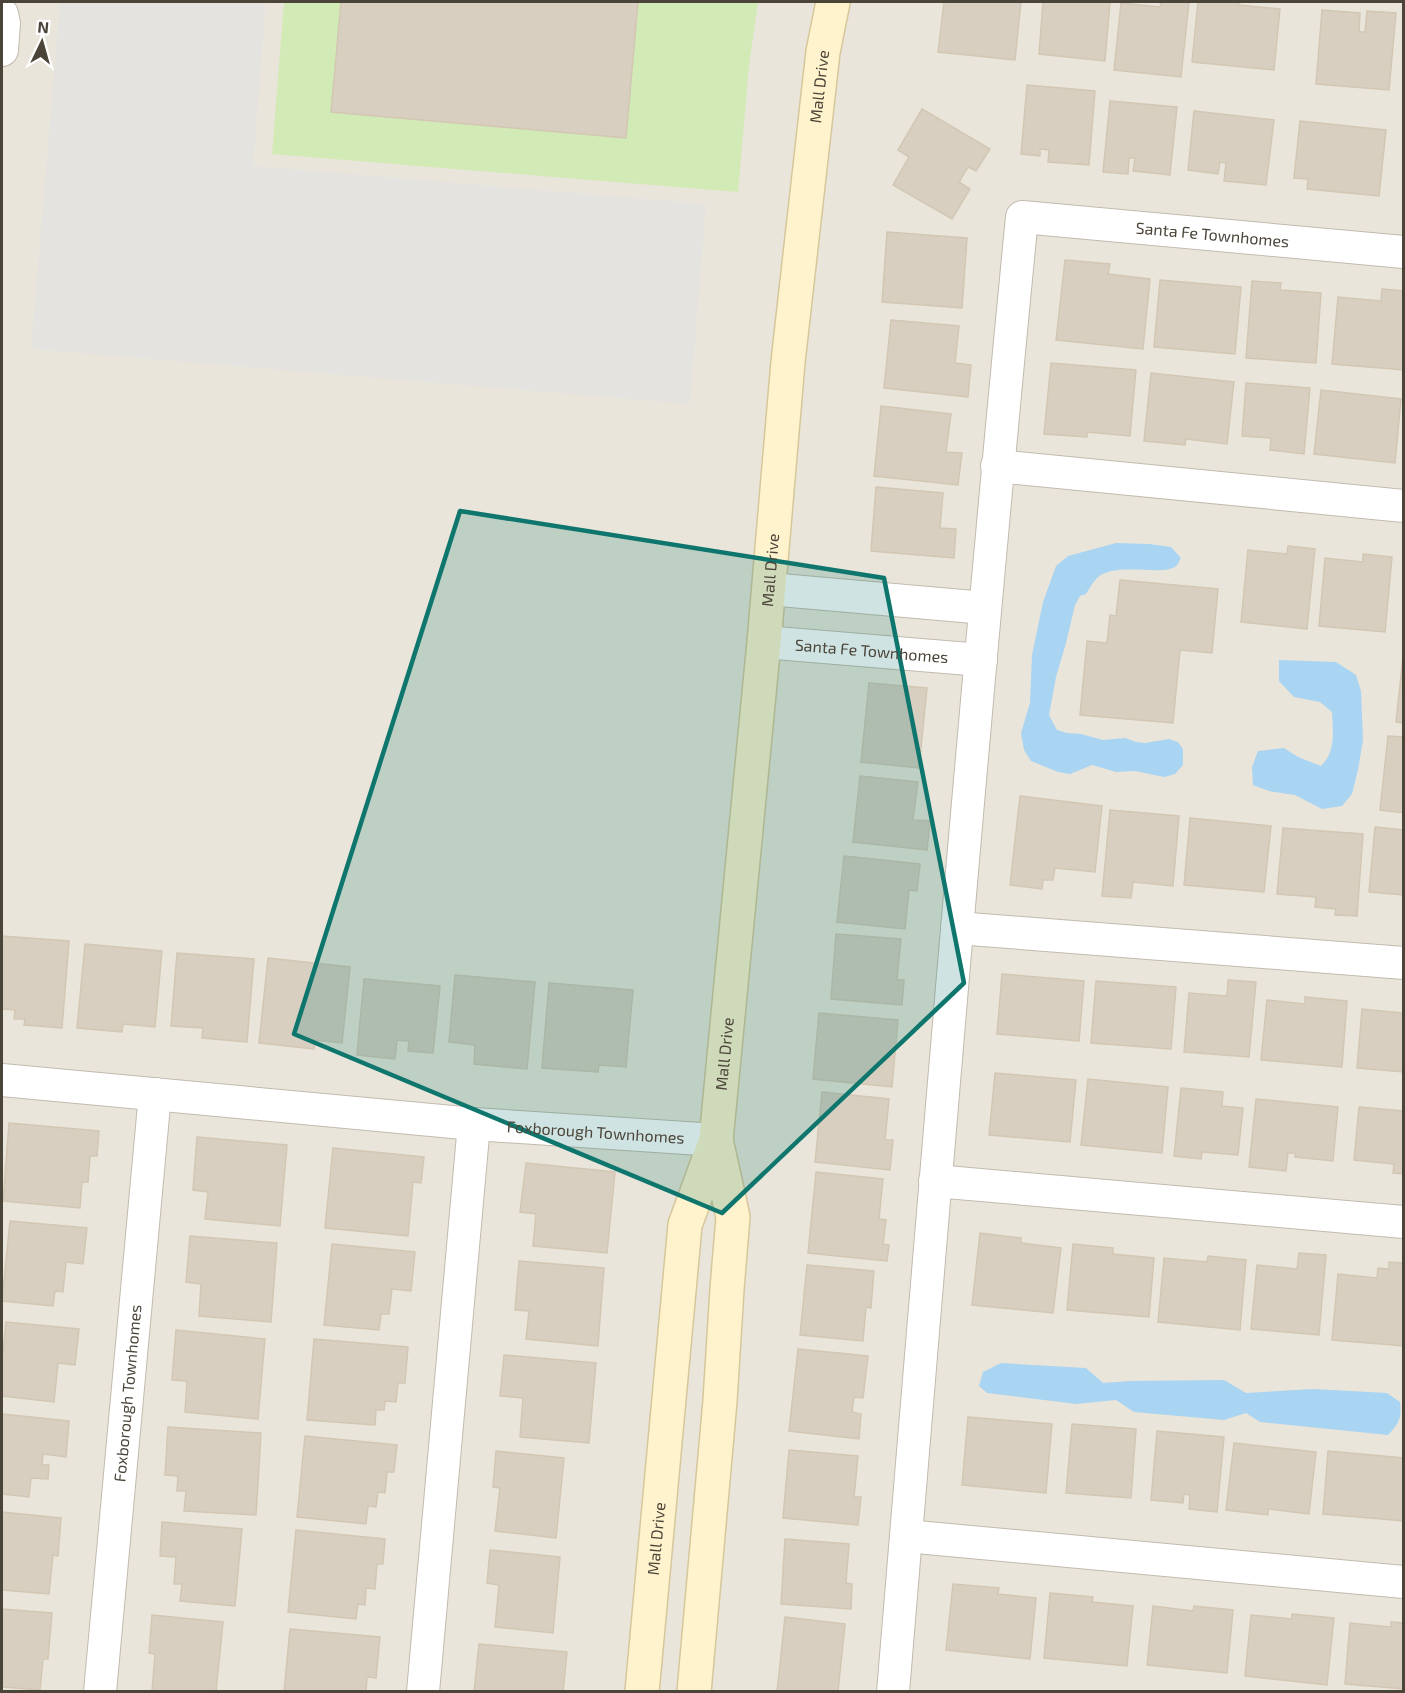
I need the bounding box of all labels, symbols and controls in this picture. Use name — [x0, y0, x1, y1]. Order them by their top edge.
north arrow — [12, 12, 72, 72]
text: N — [37, 17, 50, 37]
street label: Mall Drive — [805, 49, 832, 124]
street label: Santa Fe Townhomes — [1135, 217, 1290, 250]
street label: Mall Drive — [757, 533, 782, 607]
street label: Santa Fe Townhomes — [794, 635, 949, 666]
street label: Mall Drive — [711, 1016, 737, 1091]
street label: Foxborough Townhomes — [506, 1116, 685, 1147]
street label: Foxborough Townhomes — [109, 1304, 145, 1483]
street label: Mall Drive — [643, 1501, 668, 1576]

